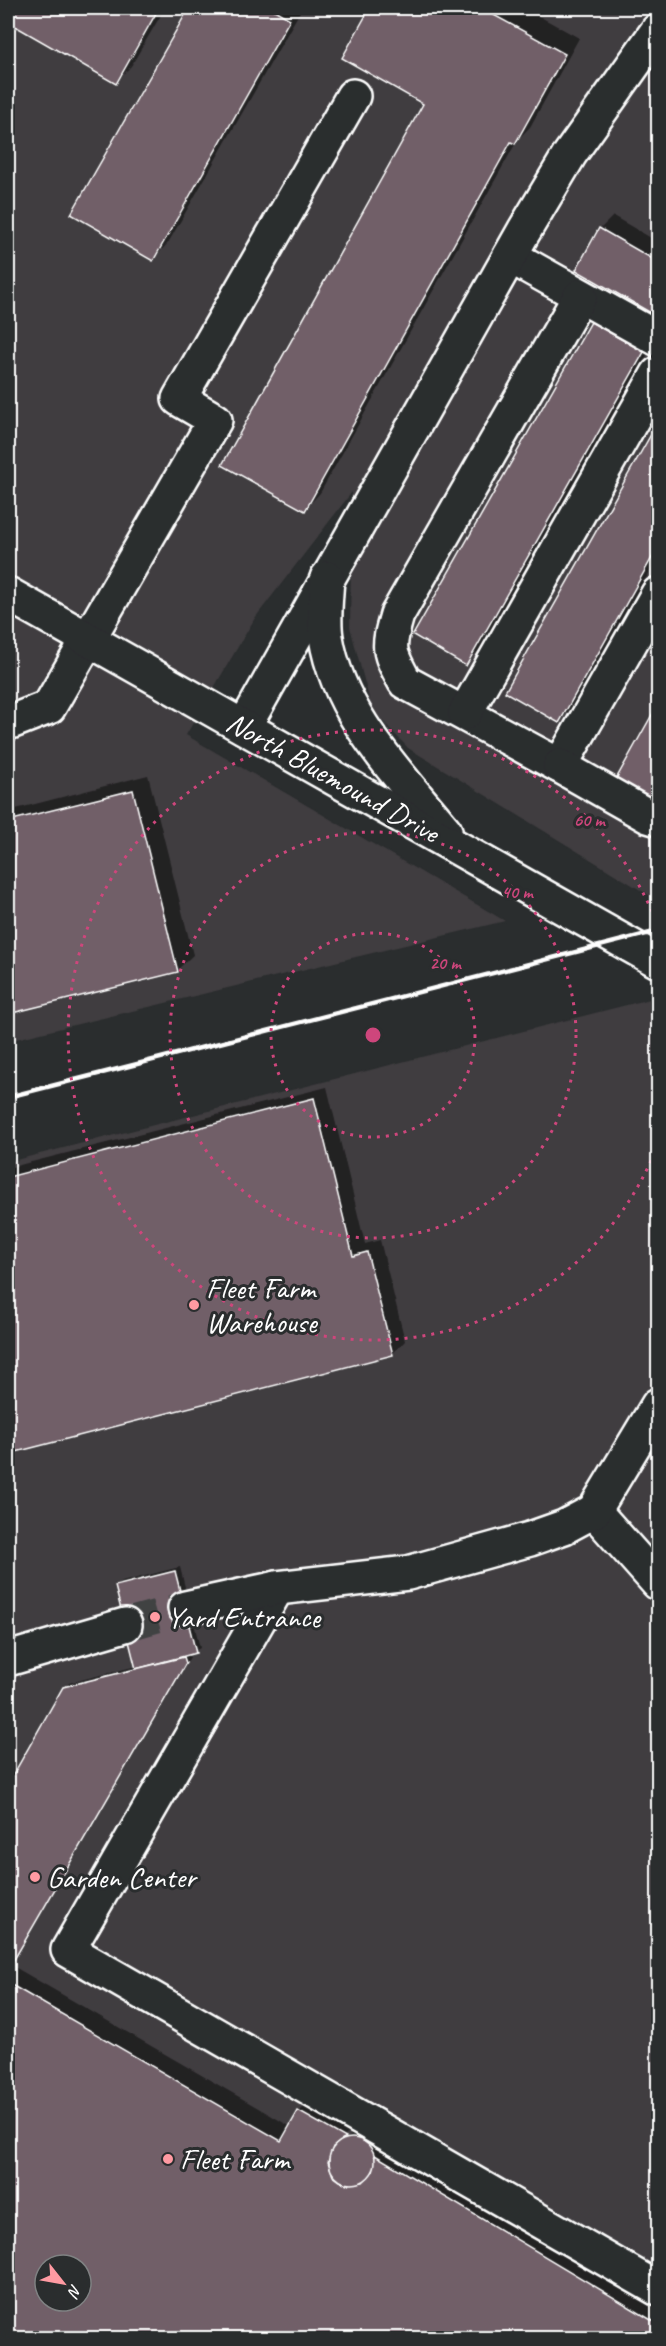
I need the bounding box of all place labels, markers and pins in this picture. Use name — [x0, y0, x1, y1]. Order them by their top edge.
centre of rings — [363, 1025, 383, 1045]
place label: Fleet Farm Warehouse — [206, 1269, 319, 1341]
marker: Fleet Farm Warehouse — [187, 1298, 201, 1312]
place label: Yard Entrance — [167, 1598, 322, 1636]
marker: Yard Entrance — [148, 1610, 162, 1624]
place label: Garden Center — [47, 1858, 198, 1896]
marker: Garden Center — [28, 1870, 42, 1884]
place label: Fleet Farm — [180, 2140, 291, 2178]
marker: Fleet Farm — [161, 2152, 175, 2166]

